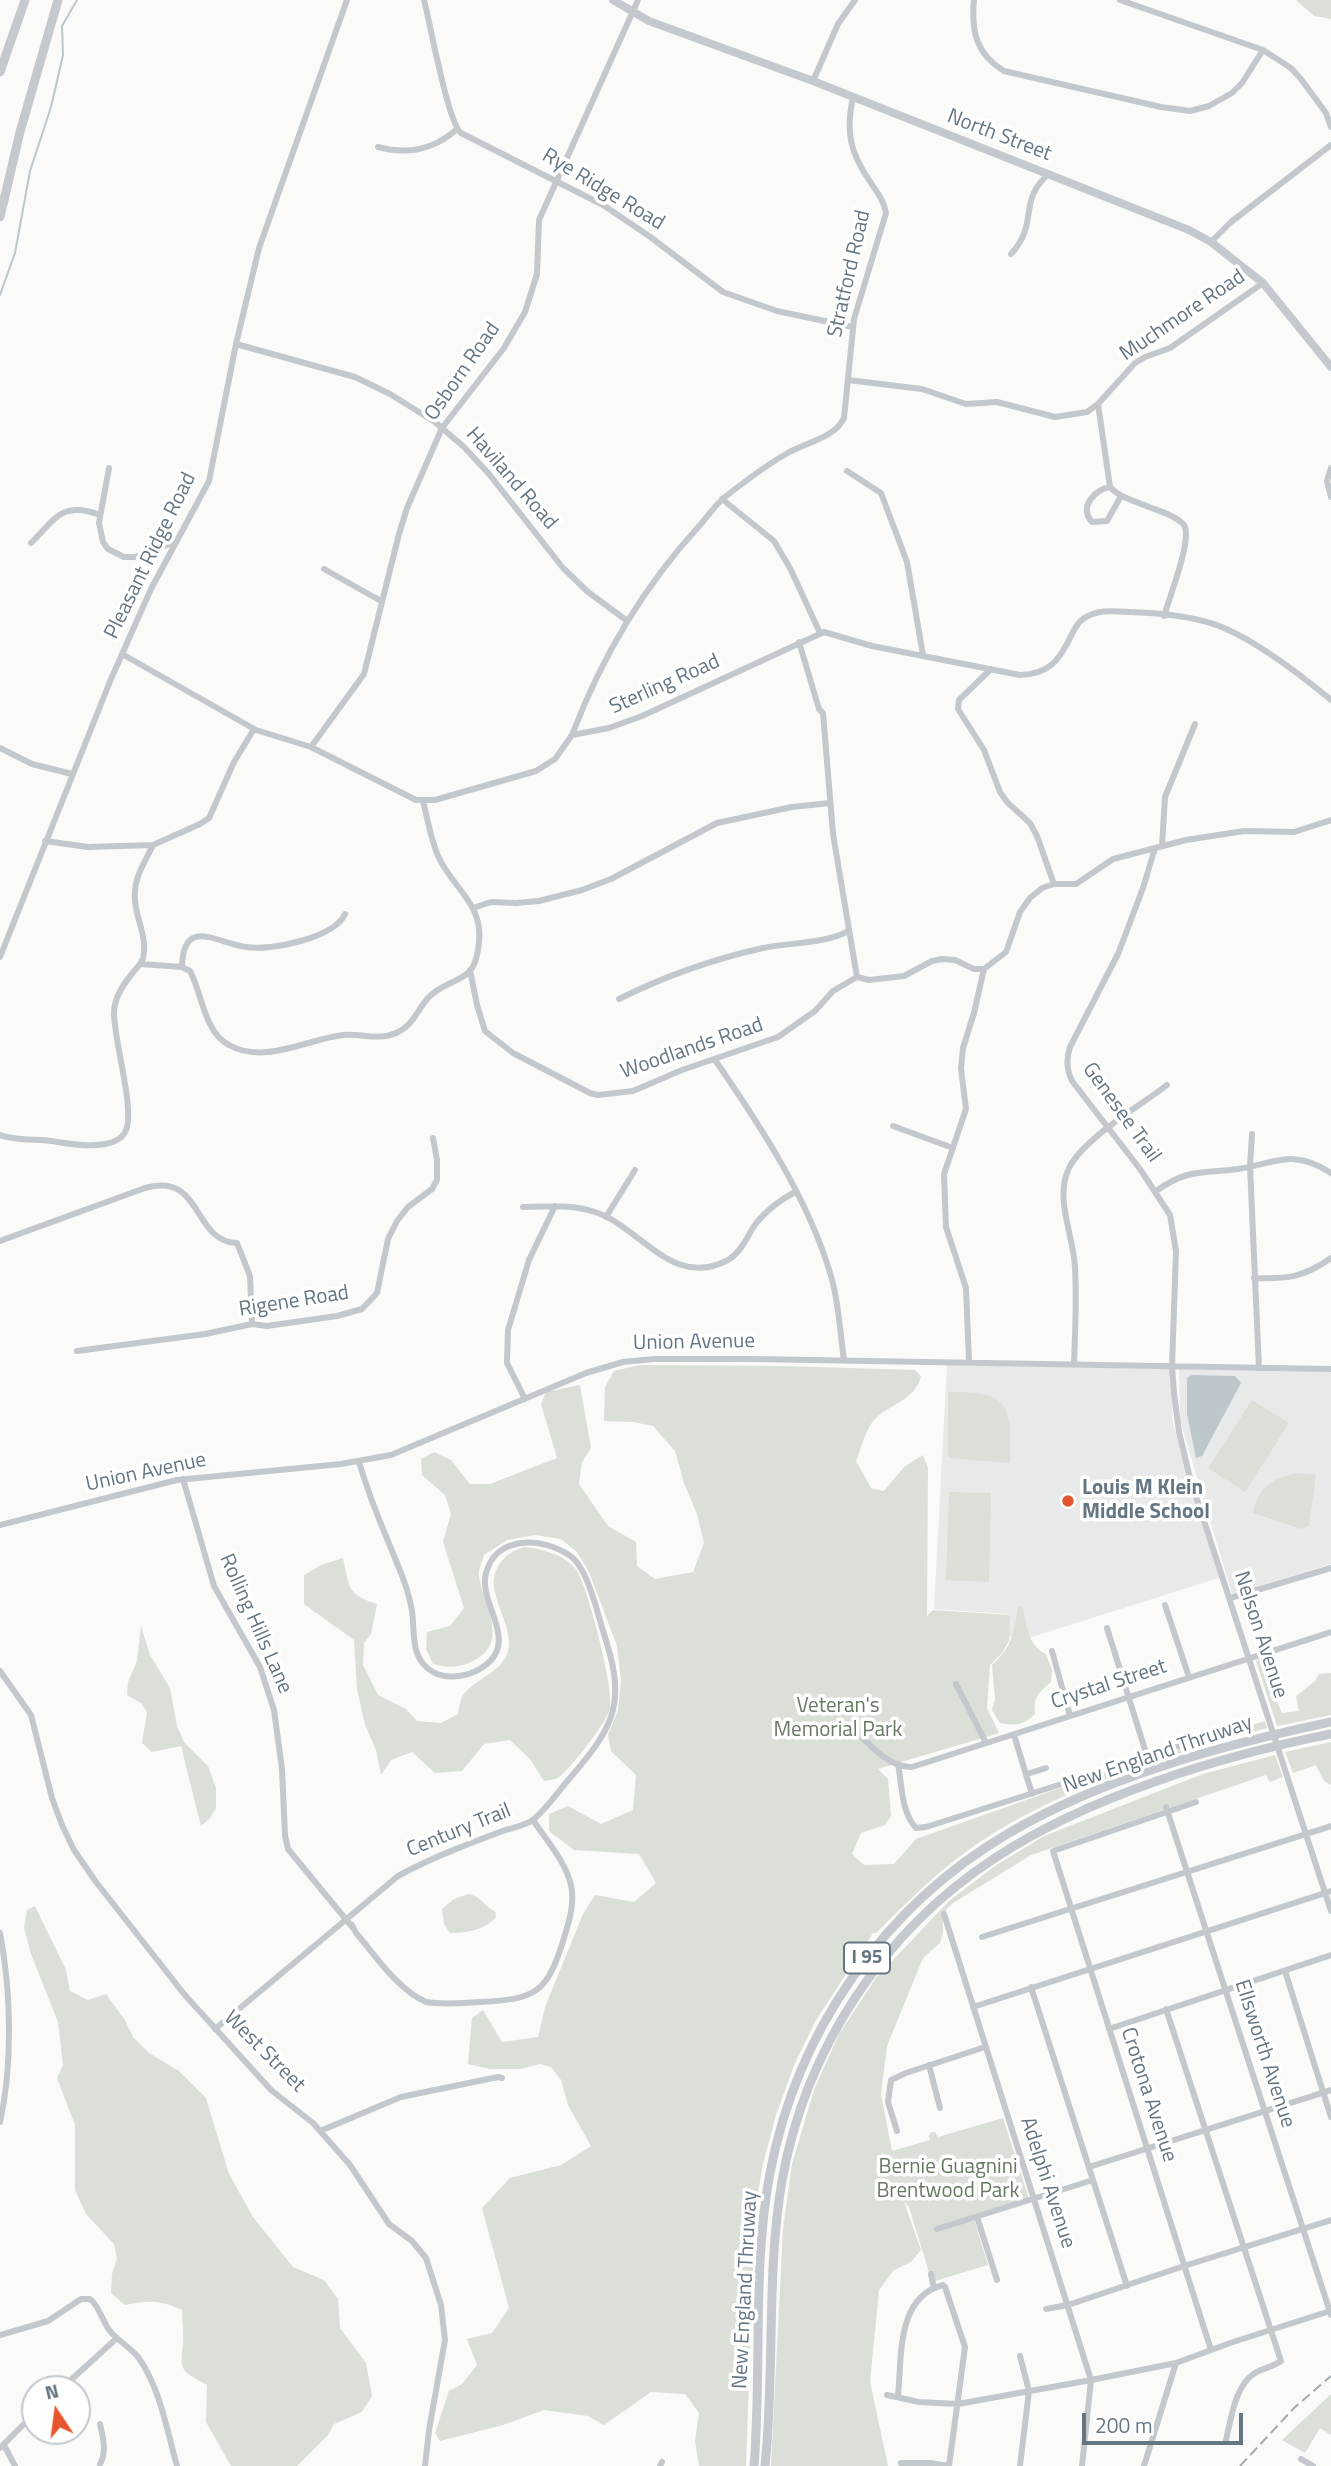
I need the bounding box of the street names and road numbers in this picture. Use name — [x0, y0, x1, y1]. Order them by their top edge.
street label: North Street — [943, 105, 1055, 167]
street label: Rye Ridge Road — [537, 144, 669, 236]
street label: Stratford Road — [823, 208, 877, 340]
street label: Muchmore Road — [1116, 265, 1250, 367]
street label: Osborn Road — [420, 318, 506, 426]
street label: Haviland Road — [460, 423, 562, 535]
street label: Pleasant Ridge Road — [100, 469, 202, 643]
street label: Sterling Road — [606, 649, 724, 721]
street label: Woodlands Road — [617, 1013, 767, 1085]
street label: Genesee Trail — [1076, 1058, 1166, 1168]
street label: Rigene Road — [237, 1281, 351, 1323]
street label: Union Avenue — [633, 1329, 755, 1357]
street label: Union Avenue — [84, 1448, 208, 1498]
street label: Rolling Hills Lane — [213, 1550, 297, 1698]
street label: Nelson Avenue — [1228, 1568, 1292, 1702]
street label: Crystal Street — [1048, 1654, 1170, 1716]
street label: New England Thruway — [1060, 1711, 1256, 1799]
street label: Century Trail — [403, 1799, 515, 1863]
road number: I 95 — [844, 1942, 890, 1974]
street label: Ellsworth Avenue — [1228, 1977, 1300, 2131]
street label: West Street — [218, 2006, 310, 2098]
street label: Crotona Avenue — [1114, 2025, 1182, 2165]
street label: Adelphi Avenue — [1014, 2114, 1080, 2252]
street label: New England Thruway — [728, 2190, 764, 2390]

